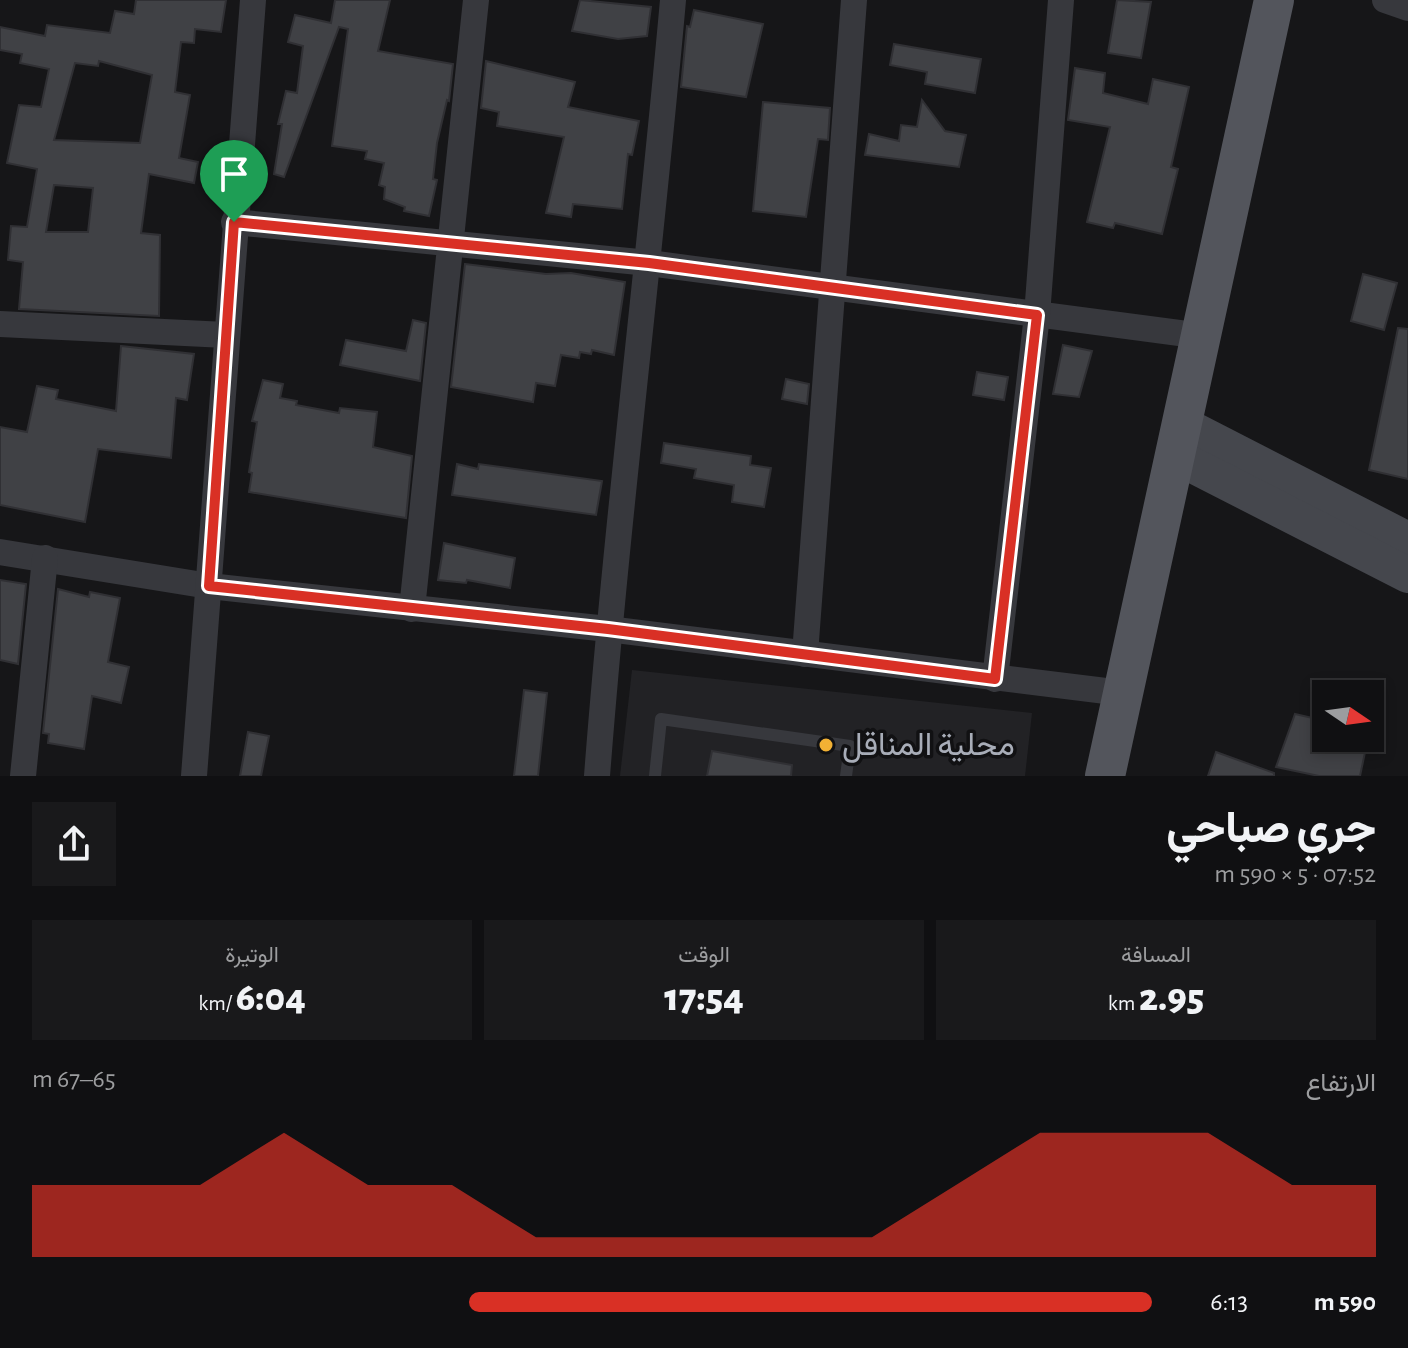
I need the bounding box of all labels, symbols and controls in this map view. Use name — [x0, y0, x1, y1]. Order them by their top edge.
pin — [200, 140, 268, 222]
icon: arrive — [212, 152, 256, 196]
north arrow — [1312, 680, 1384, 752]
map controls — [1312, 680, 1384, 752]
place label: محلية المناقل — [842, 729, 1015, 763]
marker: محلية المناقل — [817, 736, 835, 754]
button: share — [32, 802, 116, 886]
text: جري صباحي — [1166, 807, 1376, 851]
text: 07:52 · 5 × 590 m — [1214, 861, 1376, 887]
text: الوتيرة — [225, 944, 279, 966]
text: الوقت — [678, 944, 730, 966]
text: المسافة — [1121, 944, 1191, 966]
text: 6:04 — [236, 978, 306, 1018]
text: 17:54 — [664, 978, 744, 1018]
text: 2.95 — [1139, 978, 1204, 1018]
text: /km — [198, 992, 236, 1014]
text: km — [1108, 992, 1139, 1014]
text: 65–67 m — [32, 1066, 116, 1092]
text: الارتفاع — [1305, 1070, 1376, 1096]
text: 6:13 — [1210, 1289, 1248, 1315]
text: 590 m — [1314, 1289, 1376, 1315]

